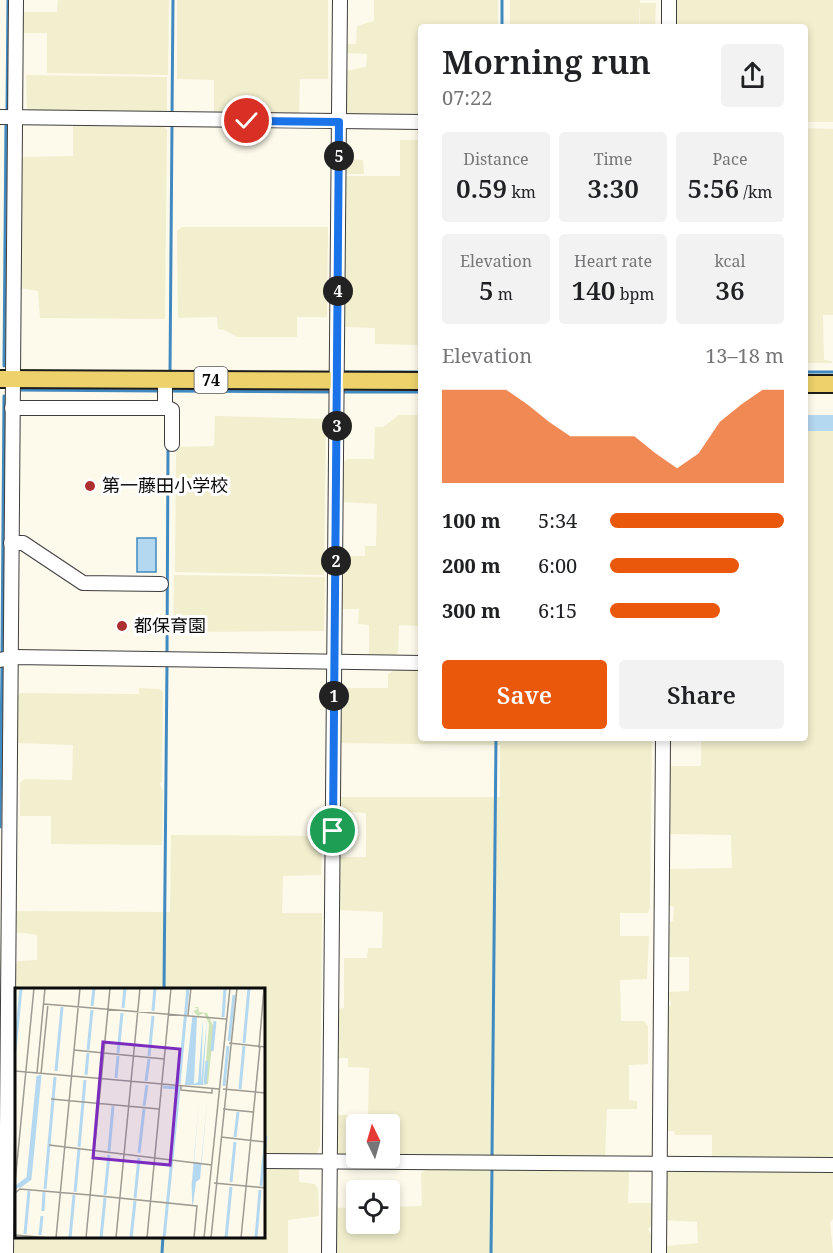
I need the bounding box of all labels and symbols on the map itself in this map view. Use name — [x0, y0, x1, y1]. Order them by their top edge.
pin — [221, 95, 272, 146]
pin: 5 — [324, 141, 354, 171]
pin: 4 — [323, 276, 353, 306]
road number: 74 — [194, 367, 228, 393]
pin: 3 — [322, 411, 352, 441]
place label: 第一藤田小学校 — [102, 473, 228, 497]
marker: 第一藤田小学校 — [83, 479, 97, 493]
pin: 2 — [321, 546, 351, 576]
place label: 都保育園 — [134, 613, 206, 637]
marker: 都保育園 — [115, 619, 129, 633]
pin: 1 — [319, 681, 349, 711]
pin — [307, 805, 358, 856]
inset map — [15, 988, 266, 1238]
north arrow — [346, 1114, 400, 1168]

